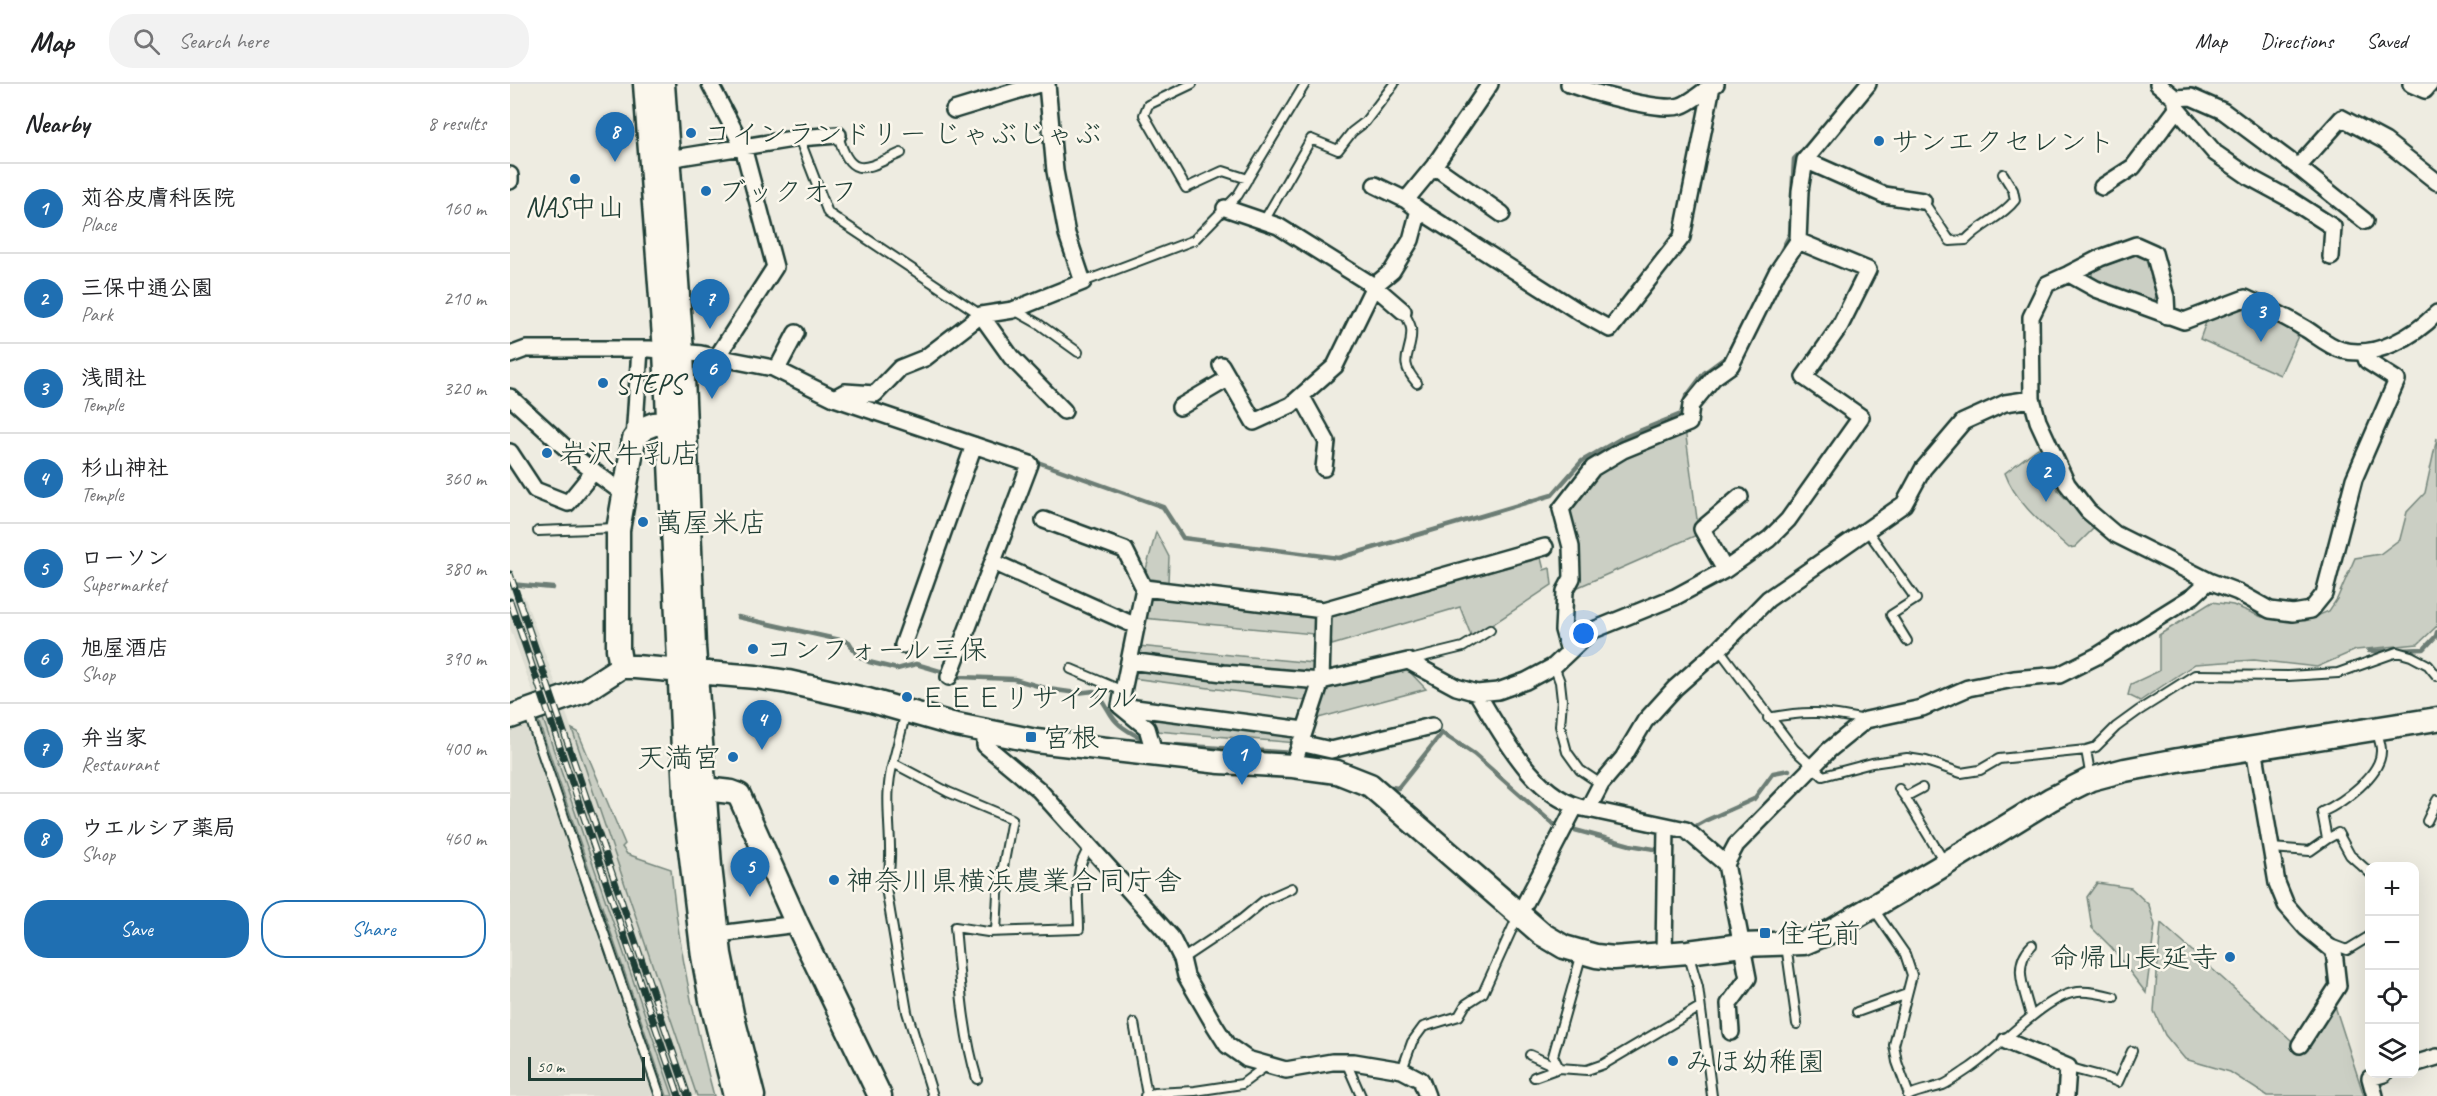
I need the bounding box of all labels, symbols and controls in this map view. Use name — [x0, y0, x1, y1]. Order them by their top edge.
search box — [109, 14, 529, 68]
text: Map — [30, 24, 73, 59]
icon: search — [130, 25, 163, 58]
text: Search here — [178, 27, 268, 55]
text: Map — [2195, 28, 2227, 54]
text: Directions — [2260, 28, 2333, 54]
text: Saved — [2366, 28, 2407, 54]
text: Nearby — [24, 107, 89, 140]
text: 8 results — [427, 111, 486, 136]
pin: 8 — [596, 112, 634, 162]
place label: コインランドリー じゃぶじゃぶ — [703, 116, 1102, 151]
place label: サンエクセレント — [1891, 124, 2115, 159]
marker: コインランドリー じゃぶじゃぶ — [684, 126, 698, 140]
marker: サンエクセレント — [1872, 134, 1886, 148]
marker: NAS中山 — [568, 172, 582, 186]
place label: ブックオフ — [718, 174, 858, 209]
text: 苅谷皮膚科医院 — [81, 184, 235, 212]
marker: ブックオフ — [699, 184, 713, 198]
place label: NAS中山 — [525, 189, 625, 224]
text: 1 — [39, 196, 48, 221]
text: 160 m — [443, 196, 486, 221]
text: Place — [81, 212, 116, 237]
text: 三保中通公園 — [81, 274, 213, 302]
pin: 7 — [690, 280, 730, 329]
text: 2 — [39, 286, 48, 311]
text: 210 m — [443, 286, 486, 311]
pin: 3 — [2242, 292, 2280, 342]
text: Park — [81, 302, 113, 327]
pin: 6 — [692, 350, 732, 399]
text: 浅間社 — [81, 364, 147, 392]
place label: STEPS — [615, 366, 689, 401]
text: 3 — [39, 376, 48, 401]
text: 320 m — [443, 376, 486, 401]
marker: STEPS — [596, 376, 610, 390]
text: Temple — [81, 392, 124, 417]
place label: 岩沢牛乳店 — [559, 436, 699, 471]
marker: 岩沢牛乳店 — [540, 446, 554, 460]
pin: 2 — [2026, 452, 2066, 502]
text: 杉山神社 — [81, 454, 169, 482]
text: 4 — [39, 466, 48, 491]
text: 360 m — [443, 466, 486, 491]
text: Temple — [81, 482, 124, 507]
place label: 萬屋米店 — [655, 505, 767, 540]
marker: 萬屋米店 — [636, 515, 650, 529]
text: ローソン — [81, 544, 169, 572]
text: 5 — [39, 556, 48, 581]
text: 380 m — [443, 556, 486, 581]
text: Supermarket — [81, 572, 166, 597]
your location — [1569, 619, 1598, 648]
place label: コンフォール三保 — [765, 632, 987, 667]
text: 旭屋酒店 — [81, 634, 169, 662]
marker: コンフォール三保 — [746, 642, 760, 656]
text: 6 — [39, 646, 48, 671]
text: 390 m — [443, 646, 486, 671]
text: Shop — [81, 662, 115, 687]
place label: ＥＥＥリサイクル — [919, 680, 1139, 715]
marker: ＥＥＥリサイクル — [900, 690, 914, 704]
pin: 4 — [742, 700, 782, 750]
place label: 宮根 — [1043, 720, 1099, 755]
text: 弁当家 — [81, 724, 147, 752]
marker: 宮根 — [1024, 730, 1038, 744]
text: 7 — [39, 736, 48, 761]
text: 400 m — [443, 736, 486, 761]
pin: 1 — [1222, 736, 1262, 785]
place label: 天満宮 — [637, 740, 721, 775]
marker: 天満宮 — [726, 750, 740, 764]
text: Restaurant — [81, 752, 158, 777]
text: ウエルシア薬局 — [81, 814, 235, 842]
text: 8 — [39, 826, 48, 851]
text: 460 m — [443, 826, 486, 851]
text: Shop — [81, 842, 115, 867]
pin: 5 — [730, 848, 770, 897]
map controls — [2365, 862, 2419, 1078]
button: + — [2365, 862, 2419, 916]
place label: 神奈川県横浜農業合同庁舎 — [846, 863, 1182, 898]
marker: 神奈川県横浜農業合同庁舎 — [827, 873, 841, 887]
button: Save — [24, 900, 249, 958]
button: Share — [261, 900, 486, 958]
place label: 住宅前 — [1777, 916, 1861, 951]
button: − — [2365, 916, 2419, 970]
marker: 住宅前 — [1758, 926, 1772, 940]
place label: 命帰山長延寺 — [2050, 940, 2218, 975]
marker: 命帰山長延寺 — [2223, 950, 2237, 964]
button: locate — [2365, 970, 2419, 1024]
button: layers — [2365, 1024, 2419, 1078]
place label: みほ幼稚園 — [1685, 1044, 1825, 1079]
scale bar — [528, 1054, 645, 1082]
marker: みほ幼稚園 — [1666, 1054, 1680, 1068]
text: 50 m — [537, 1057, 564, 1077]

